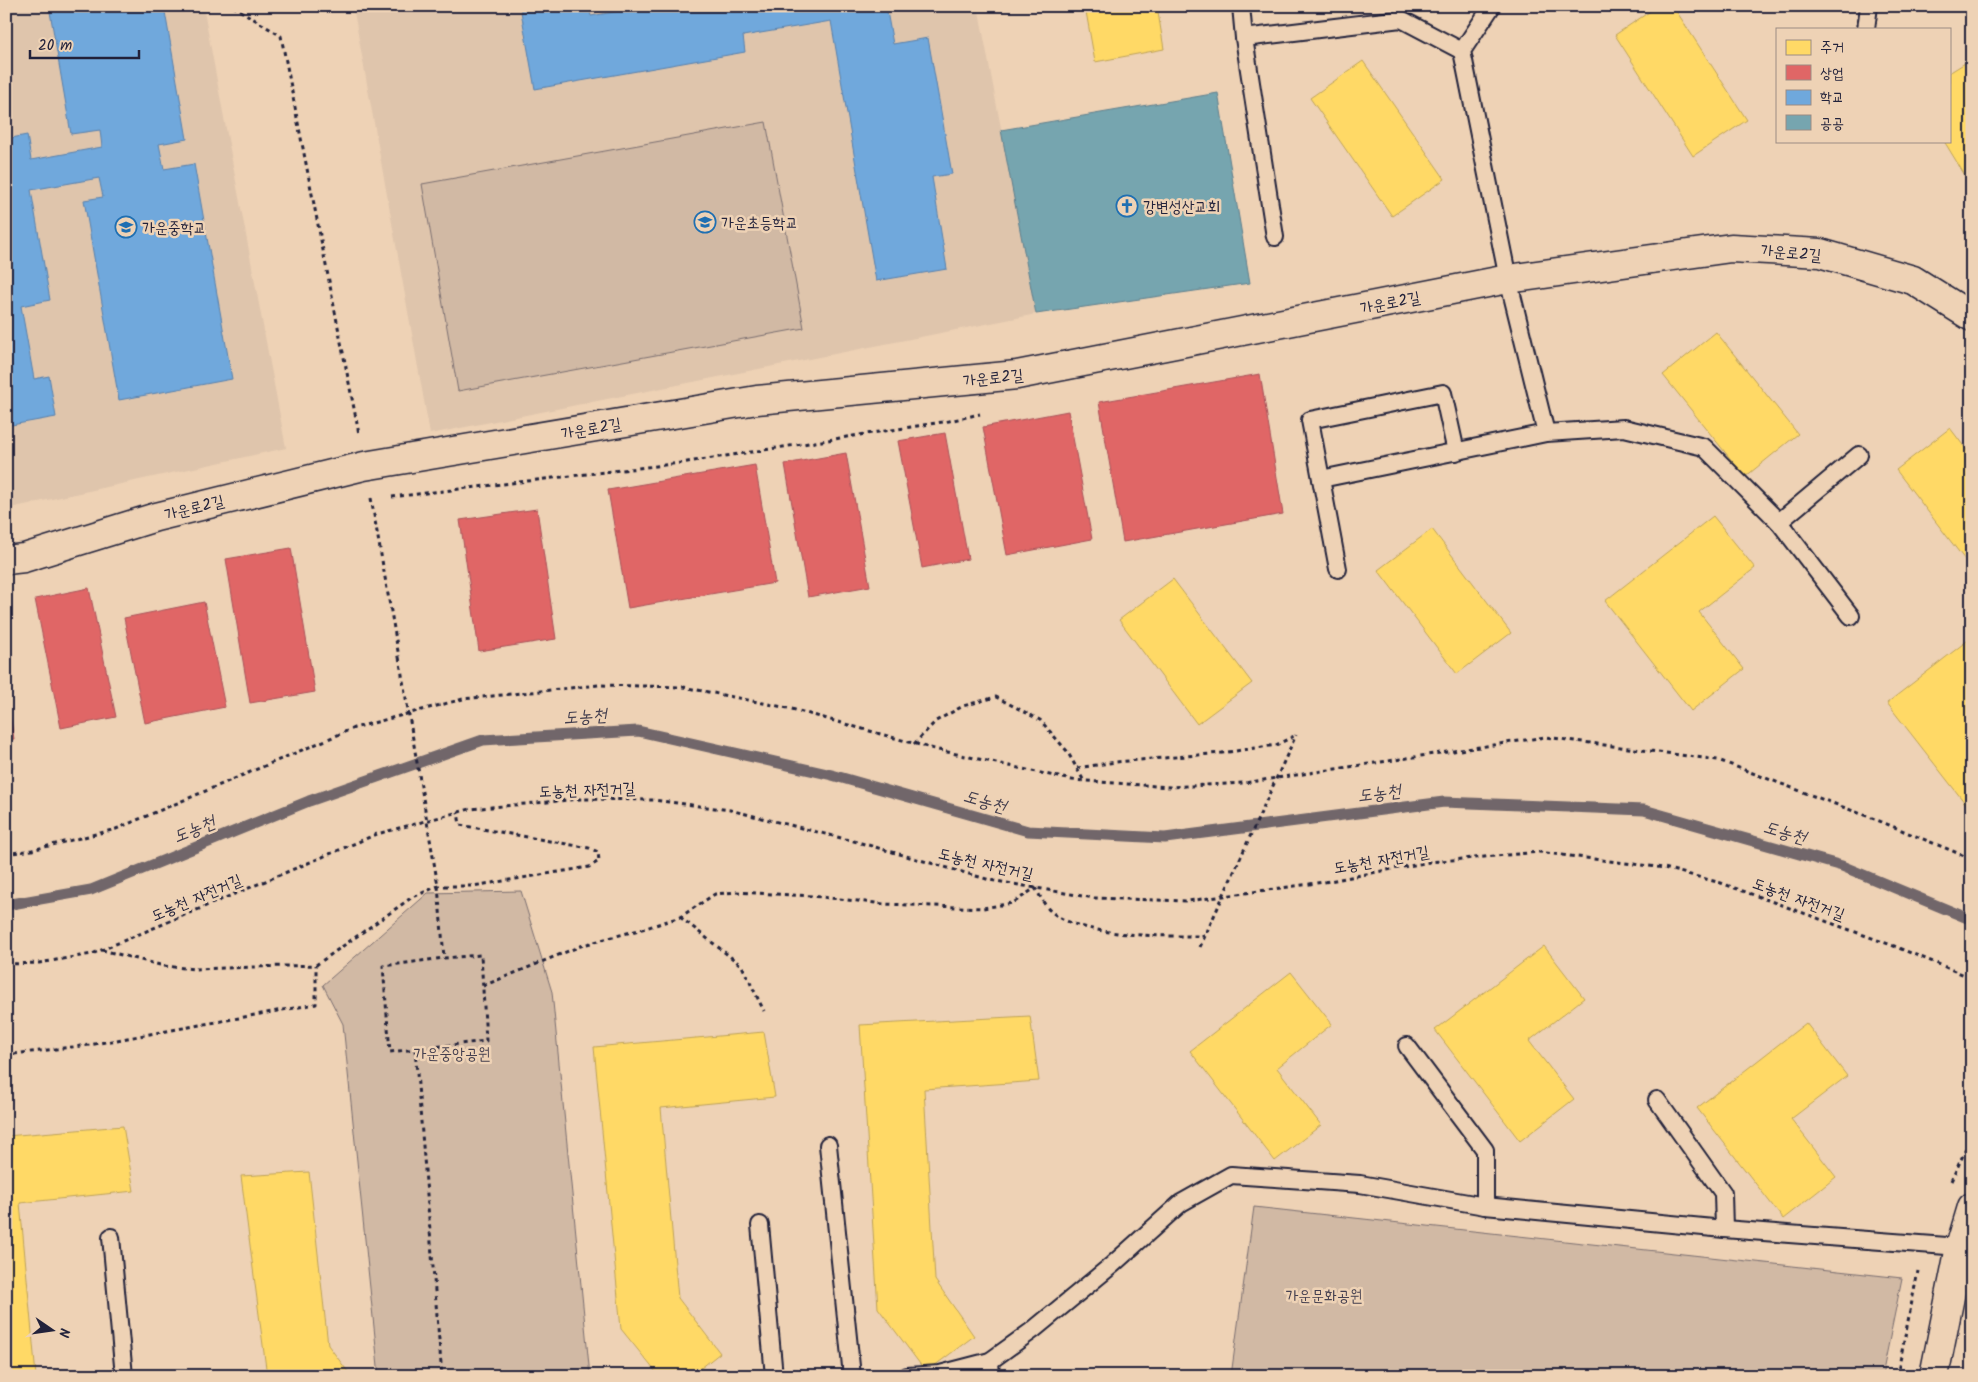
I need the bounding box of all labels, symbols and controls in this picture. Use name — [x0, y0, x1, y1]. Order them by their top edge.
scale bar — [30, 28, 139, 60]
legend — [1776, 28, 1950, 142]
text: 20 m — [38, 34, 72, 58]
text: 주거 — [1820, 36, 1844, 60]
text: 상업 — [1820, 62, 1844, 86]
text: 학교 — [1820, 86, 1844, 110]
text: 공공 — [1820, 112, 1844, 136]
church icon: 강변성산교회 — [1115, 194, 1139, 218]
place label: 강변성산교회 — [1143, 195, 1220, 220]
school or university icon: 가운초등학교 — [693, 210, 717, 234]
place label: 가운초등학교 — [721, 211, 798, 236]
school or university icon: 가운중학교 — [114, 215, 138, 239]
place label: 가운중학교 — [142, 216, 206, 241]
street label: 가운로2길 — [1759, 238, 1822, 269]
street label: 가운로2길 — [1358, 285, 1423, 322]
street label: 가운로2길 — [962, 363, 1025, 394]
street label: 가운로2길 — [559, 412, 623, 447]
street label: 가운로2길 — [162, 489, 227, 528]
water label: 도농천 — [562, 701, 609, 733]
street label: 도농천 자전거길 — [538, 776, 636, 805]
water label: 도농천 — [1356, 777, 1404, 812]
water label: 도농천 — [960, 783, 1011, 823]
water label: 도농천 — [169, 808, 222, 852]
water label: 도농천 — [1760, 814, 1811, 854]
street label: 도농천 자전거길 — [1332, 840, 1431, 881]
street label: 도농천 자전거길 — [936, 841, 1036, 888]
street label: 도농천 자전거길 — [147, 868, 246, 929]
street label: 도농천 자전거길 — [1749, 871, 1848, 928]
park label: 가운중앙공원 — [413, 1042, 491, 1067]
park label: 가운문화공원 — [1285, 1284, 1363, 1309]
north arrow — [28, 1304, 78, 1354]
text: N — [52, 1326, 75, 1340]

